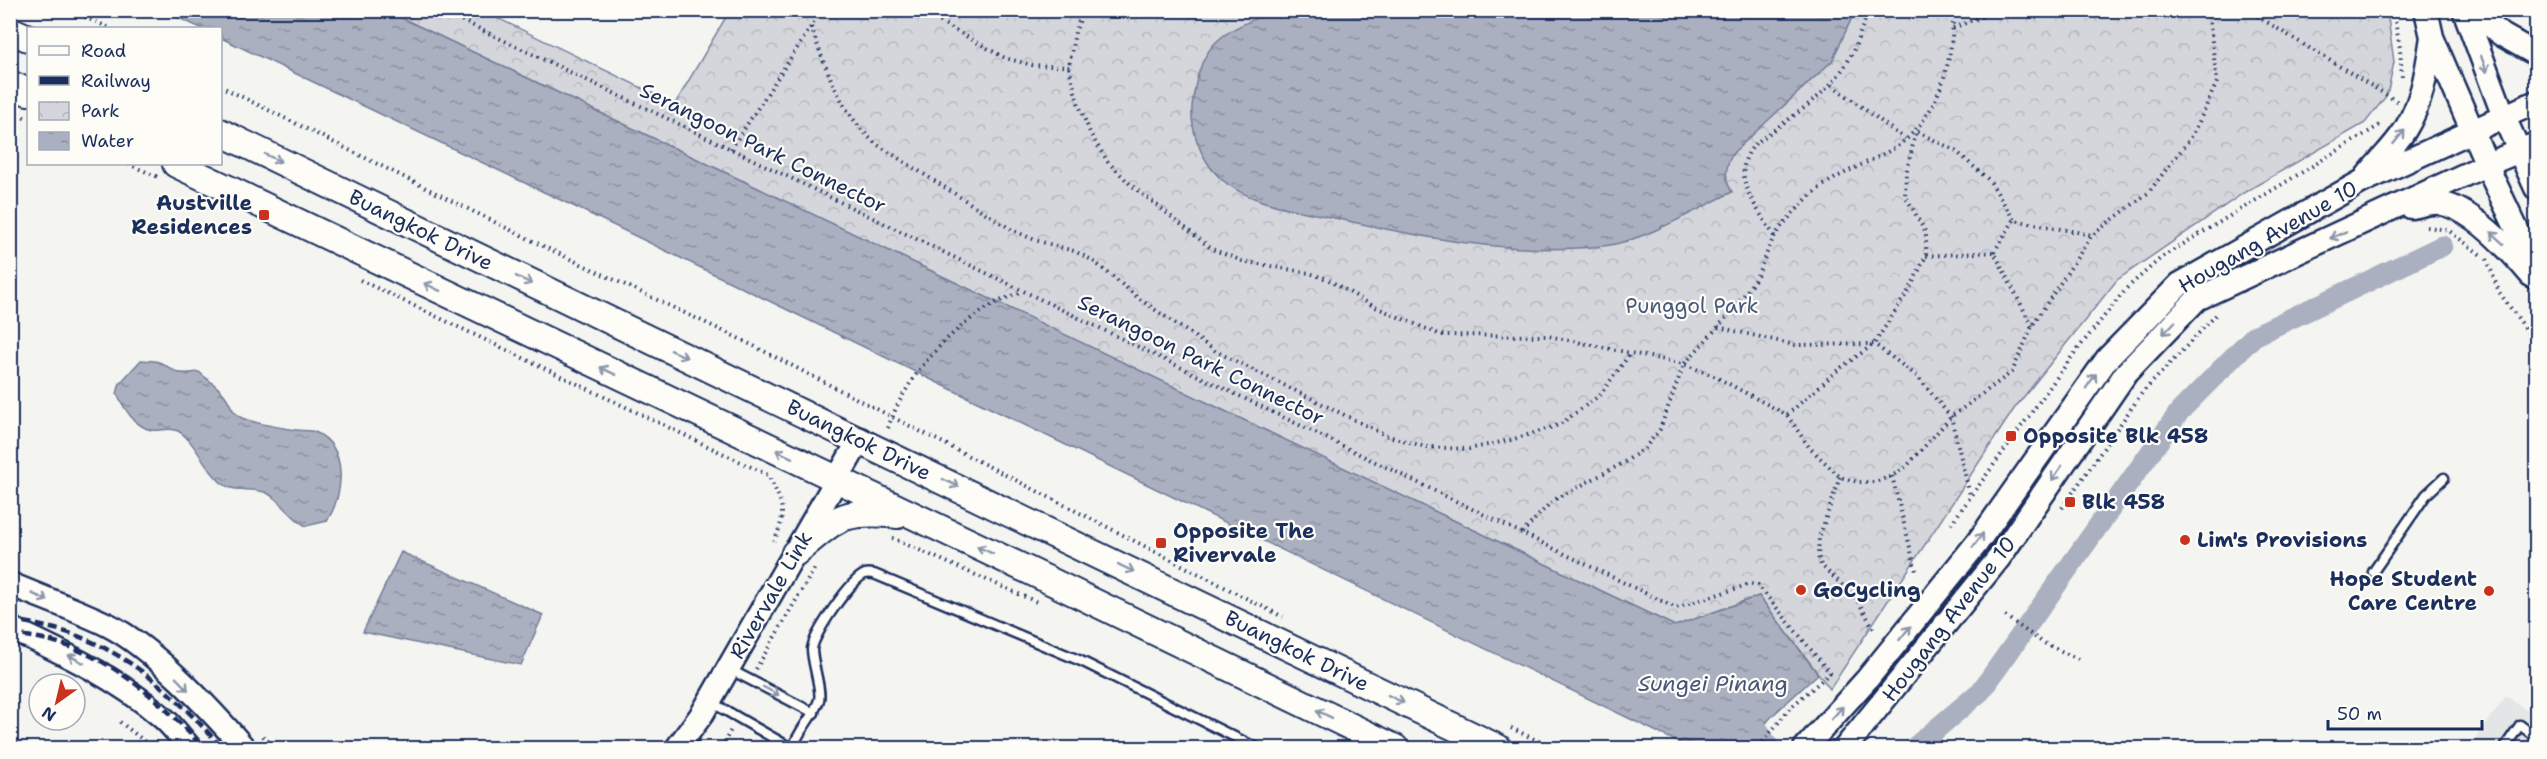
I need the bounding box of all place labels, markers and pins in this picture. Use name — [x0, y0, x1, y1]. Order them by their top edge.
place label: Austville Residences — [131, 189, 252, 241]
marker: Austville Residences — [257, 208, 271, 222]
place label: Opposite Blk 458 — [2023, 422, 2208, 450]
marker: Opposite Blk 458 — [2004, 429, 2018, 443]
place label: Blk 458 — [2082, 488, 2165, 516]
marker: Blk 458 — [2063, 495, 2077, 509]
place label: Opposite The Rivervale — [1173, 517, 1315, 569]
place label: Lim's Provisions — [2197, 526, 2367, 554]
marker: Lim's Provisions — [2178, 533, 2192, 547]
marker: Opposite The Rivervale — [1154, 536, 1168, 550]
place label: Hope Student Care Centre — [2329, 565, 2477, 617]
place label: GoCycling — [1813, 576, 1921, 604]
marker: GoCycling — [1794, 583, 1808, 597]
marker: Hope Student Care Centre — [2482, 584, 2496, 598]

